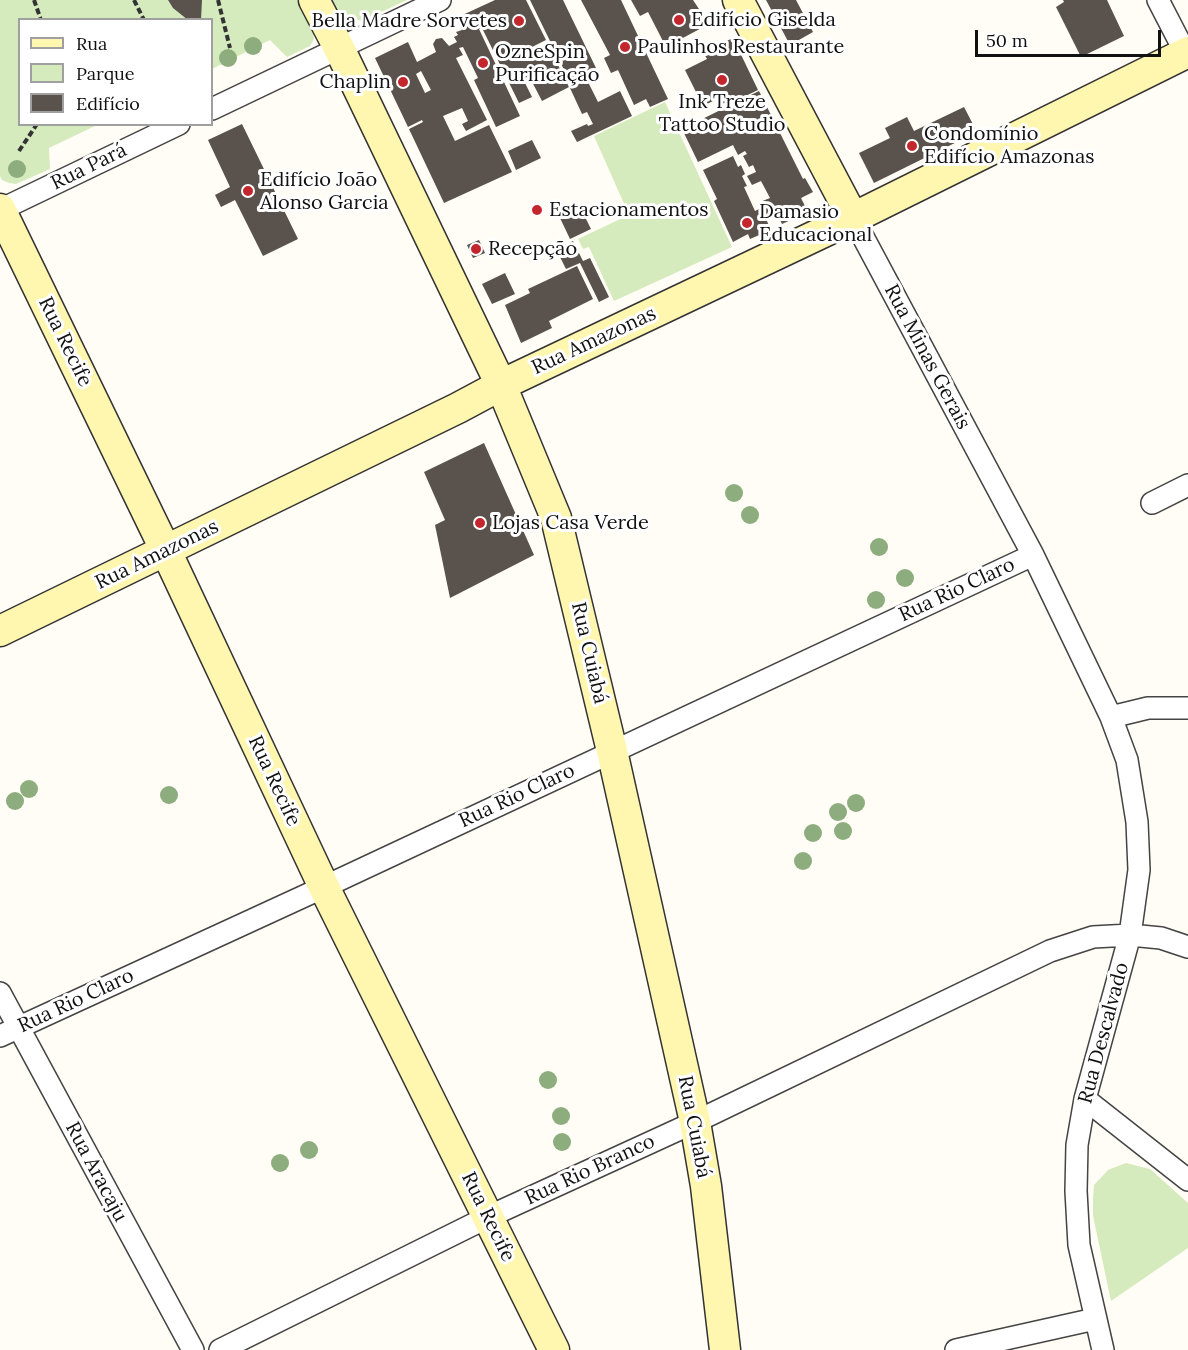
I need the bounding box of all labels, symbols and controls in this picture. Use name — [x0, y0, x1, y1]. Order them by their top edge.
place label: Edifício Giselda — [691, 8, 836, 32]
place label: Bella Madre Sorvetes — [312, 9, 507, 33]
marker: Edifício Giselda — [672, 13, 686, 27]
marker: Bella Madre Sorvetes — [512, 14, 526, 28]
legend — [18, 18, 213, 126]
scale bar — [978, 18, 1164, 56]
text: 50 m — [986, 29, 1028, 52]
text: Rua — [76, 32, 107, 55]
place label: Paulinhos Restaurante — [637, 35, 844, 59]
place label: OzneSpin Purificação — [495, 40, 599, 87]
marker: Paulinhos Restaurante — [618, 40, 632, 54]
marker: OzneSpin Purificação — [476, 56, 490, 70]
text: Parque — [76, 62, 135, 85]
place label: Chaplin — [320, 70, 391, 94]
marker: Ink Treze Tattoo Studio — [715, 73, 729, 87]
marker: Chaplin — [396, 75, 410, 89]
place label: Ink Treze Tattoo Studio — [658, 90, 786, 137]
text: Edifício — [76, 92, 140, 115]
place label: Condomínio Edifício Amazonas — [924, 122, 1094, 169]
street label: Rua Pará — [47, 138, 131, 196]
marker: Condomínio Edifício Amazonas — [905, 139, 919, 153]
place label: Edifício João Alonso Garcia — [260, 168, 389, 215]
marker: Edifício João Alonso Garcia — [241, 184, 255, 198]
place label: Estacionamentos — [549, 198, 709, 222]
place label: Damasio Educacional — [759, 200, 872, 247]
marker: Estacionamentos — [530, 203, 544, 217]
marker: Damasio Educacional — [740, 216, 754, 230]
place label: Recepção — [488, 237, 577, 261]
marker: Recepção — [469, 242, 483, 256]
street label: Rua Minas Gerais — [879, 280, 975, 434]
street label: Rua Recife — [33, 293, 97, 391]
street label: Rua Amazonas — [528, 302, 660, 380]
place label: Lojas Casa Verde — [492, 511, 649, 535]
street label: Rua Amazonas — [91, 515, 223, 595]
marker: Lojas Casa Verde — [473, 516, 487, 530]
street label: Rua Rio Claro — [895, 553, 1019, 627]
street label: Rua Cuiabá — [566, 600, 612, 706]
street label: Rua Recife — [243, 732, 305, 830]
street label: Rua Rio Claro — [455, 759, 579, 833]
street label: Rua Descalvado — [1074, 960, 1134, 1106]
street label: Rua Rio Claro — [14, 964, 138, 1038]
street label: Rua Cuiabá — [672, 1074, 716, 1180]
street label: Rua Aracaju — [60, 1118, 132, 1226]
street label: Rua Rio Branco — [521, 1129, 659, 1211]
street label: Rua Recife — [456, 1168, 520, 1266]

